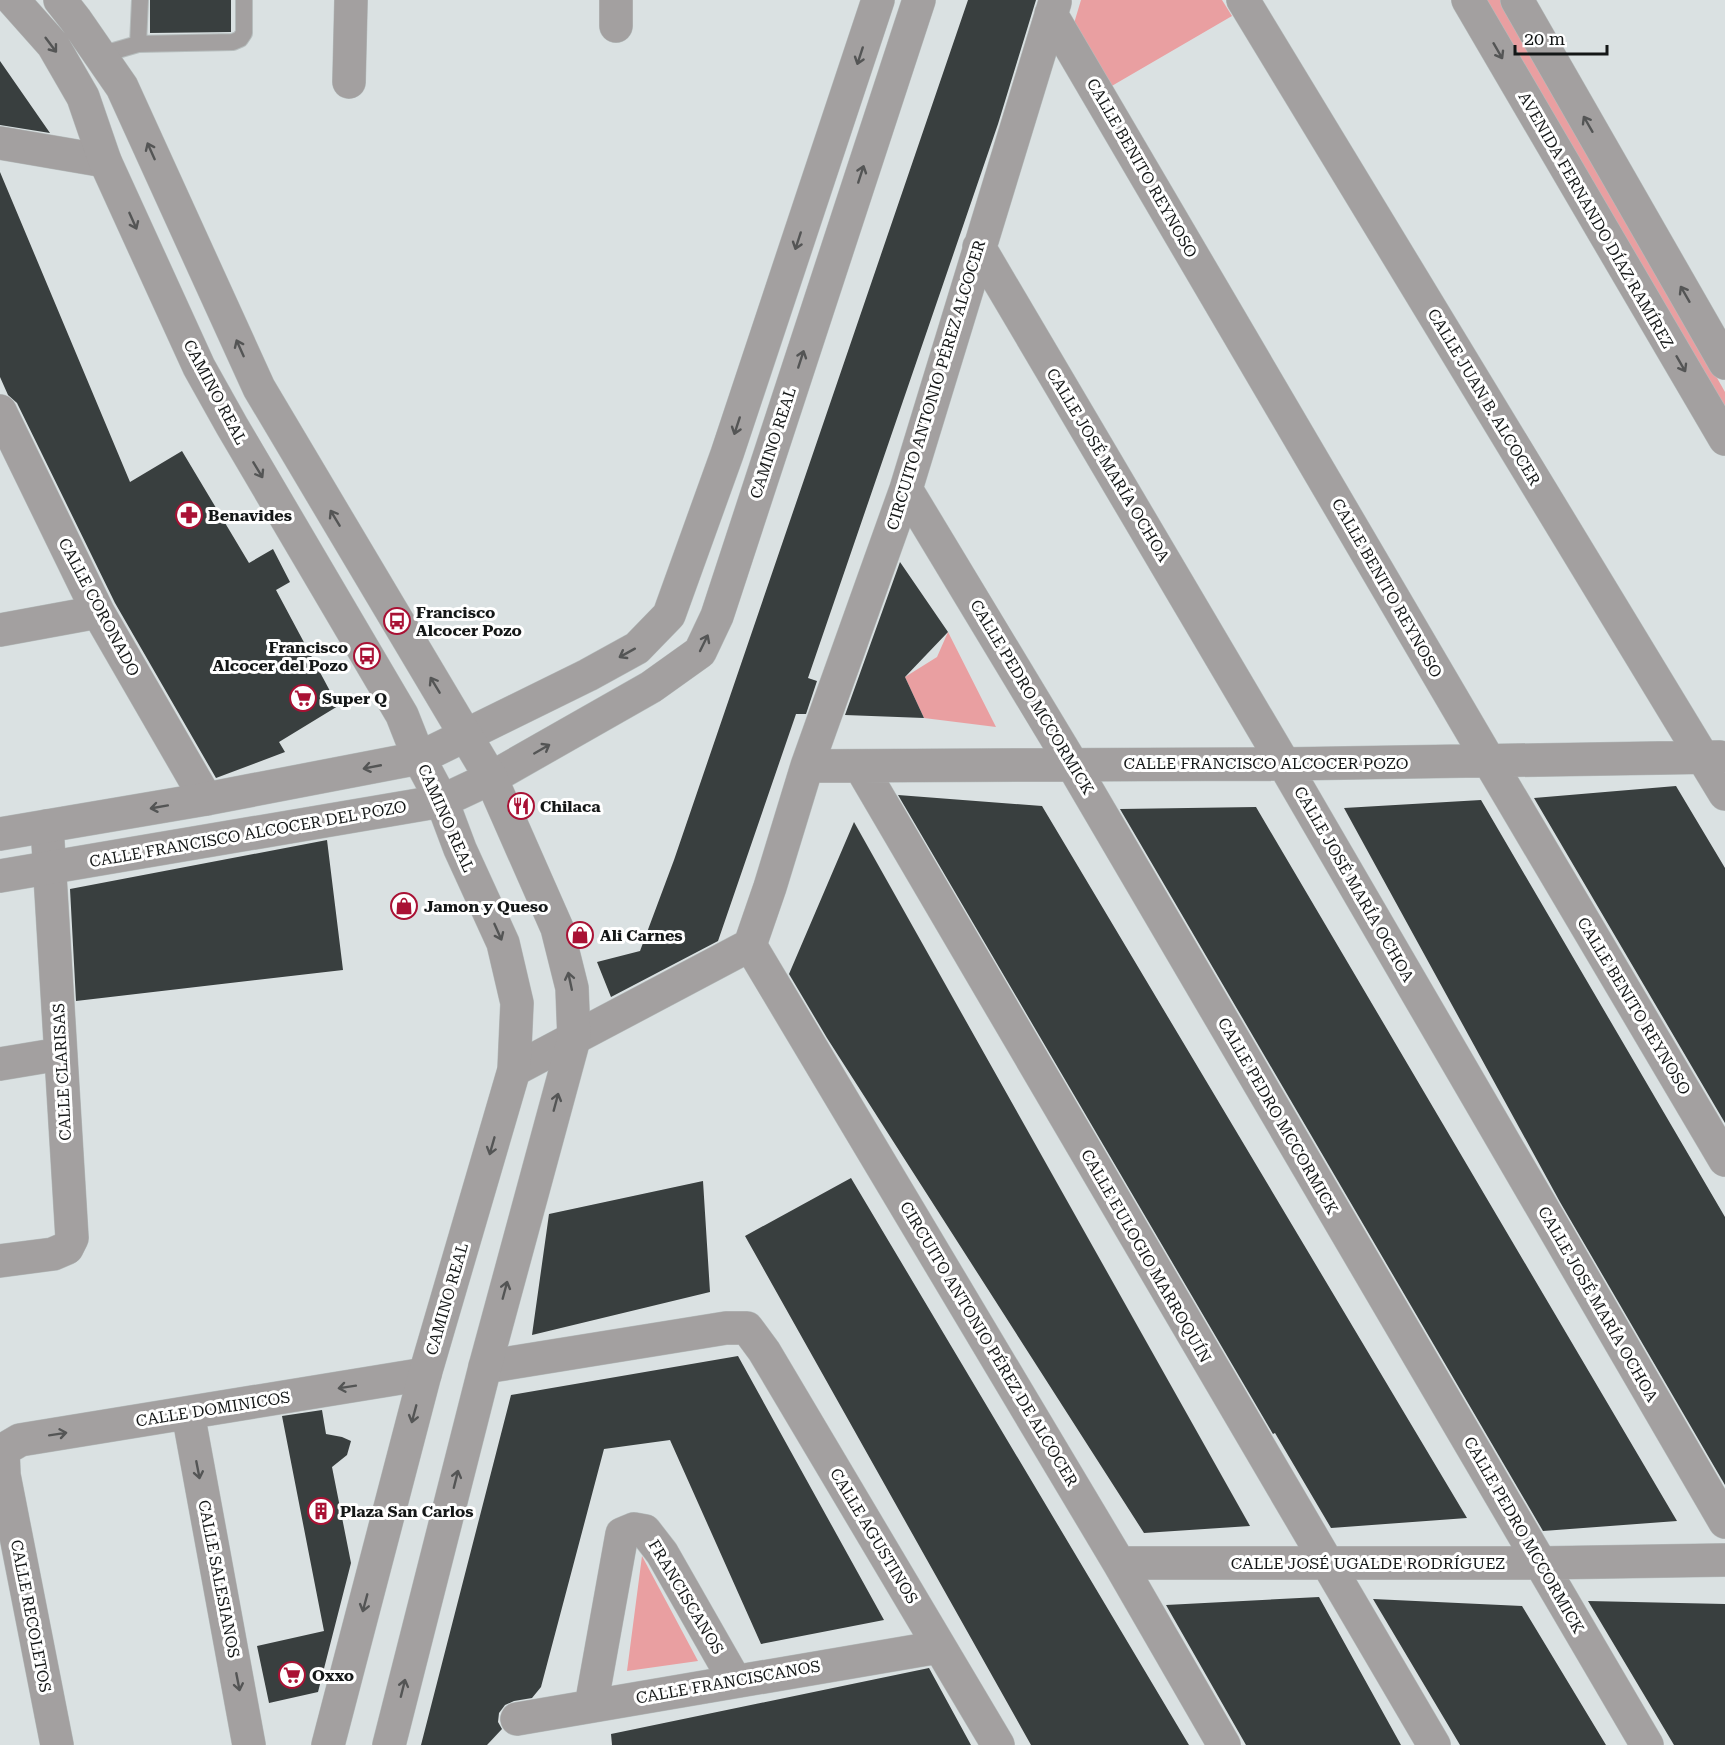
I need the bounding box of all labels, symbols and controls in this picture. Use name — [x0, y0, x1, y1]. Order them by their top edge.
scale bar — [1515, 18, 1606, 56]
text: 20 m — [1524, 28, 1565, 49]
one-way arrow — [45, 36, 57, 52]
one-way arrow — [1492, 42, 1504, 59]
one-way arrow — [853, 46, 864, 64]
street label: CALLE BENITO REYNOSO — [1083, 75, 1201, 261]
street label: AVENIDA FERNANDO DÍAZ RAMÍREZ — [1515, 88, 1677, 352]
one-way arrow — [1582, 116, 1594, 133]
one-way arrow — [145, 142, 156, 160]
one-way arrow — [857, 165, 868, 184]
one-way arrow — [127, 211, 139, 229]
one-way arrow — [792, 231, 803, 250]
street label: CIRCUITO ANTONIO PÉREZ ALCOCER — [883, 238, 989, 532]
one-way arrow — [1679, 285, 1691, 302]
street label: CALLE JUAN B. ALCOCER — [1424, 305, 1544, 489]
street label: CAMINO REAL — [179, 336, 251, 448]
one-way arrow — [234, 339, 245, 357]
one-way arrow — [796, 350, 807, 369]
one-way arrow — [1675, 355, 1687, 372]
street label: CALLE JOSÉ MARÍA OCHOA — [1043, 365, 1174, 566]
street label: CAMINO REAL — [746, 385, 800, 501]
one-way arrow — [731, 416, 742, 435]
one-way arrow — [252, 461, 264, 478]
street label: CALLE BENITO REYNOSO — [1328, 495, 1446, 681]
pharmacy icon: Benavides — [174, 500, 204, 530]
place label: Benavides — [208, 506, 292, 525]
one-way arrow — [329, 509, 341, 526]
street label: CALLE CORONADO — [55, 535, 143, 679]
street label: CALLE PEDRO MCCORMICK — [966, 596, 1098, 798]
place label: Francisco Alcocer Pozo — [416, 603, 522, 640]
bus stop icon: Francisco Alcocer Pozo — [382, 606, 412, 636]
one-way arrow — [698, 634, 710, 652]
place label: Francisco Alcocer del Pozo — [213, 638, 348, 675]
bus stop icon: Francisco Alcocer del Pozo — [352, 641, 382, 671]
one-way arrow — [619, 648, 637, 659]
one-way arrow — [429, 677, 441, 694]
supermarket icon: Super Q — [288, 683, 318, 713]
place label: Super Q — [322, 689, 387, 708]
one-way arrow — [533, 743, 550, 755]
street label: CALLE FRANCISCO ALCOCER POZO — [1123, 754, 1409, 773]
street label: CAMINO REAL — [414, 761, 478, 875]
one-way arrow — [362, 762, 382, 773]
street label: CALLE JOSÉ MARÍA OCHOA — [1290, 783, 1418, 986]
restaurant icon: Chilaca — [506, 791, 536, 821]
street label: CALLE FRANCISCO ALCOCER DEL POZO — [88, 797, 408, 871]
place label: Chilaca — [540, 797, 601, 816]
one-way arrow — [150, 801, 169, 812]
shop icon: Jamon y Queso — [389, 891, 419, 921]
place label: Jamon y Queso — [424, 897, 548, 916]
street label: CALLE BENITO REYNOSO — [1573, 914, 1695, 1098]
shop icon: Ali Carnes — [565, 920, 595, 950]
one-way arrow — [493, 923, 504, 941]
place label: Ali Carnes — [600, 926, 683, 945]
one-way arrow — [564, 971, 575, 991]
street label: CALLE CLARISAS — [49, 1003, 75, 1141]
street label: CALLE PEDRO MCCORMICK — [1214, 1014, 1342, 1218]
one-way arrow — [551, 1093, 563, 1112]
one-way arrow — [486, 1136, 497, 1155]
street label: CALLE EULOGIO MARROQUÍN — [1077, 1146, 1215, 1366]
street label: CIRCUITO ANTONIO PÉREZ DE ALCOCER — [896, 1198, 1082, 1490]
street label: CALLE JOSÉ MARÍA OCHOA — [1534, 1203, 1662, 1406]
street label: CAMINO REAL — [422, 1241, 472, 1357]
one-way arrow — [500, 1281, 512, 1300]
one-way arrow — [337, 1381, 357, 1392]
street label: CALLE DOMINICOS — [134, 1387, 292, 1431]
one-way arrow — [408, 1404, 420, 1423]
one-way arrow — [48, 1428, 67, 1439]
street label: CALLE PEDRO MCCORMICK — [1460, 1433, 1588, 1637]
one-way arrow — [193, 1460, 204, 1479]
street label: CALLE AGUSTINOS — [826, 1465, 922, 1607]
one-way arrow — [451, 1470, 463, 1489]
building icon: Plaza San Carlos — [306, 1496, 336, 1526]
street label: CALLE SALESIANOS — [194, 1498, 244, 1660]
place label: Plaza San Carlos — [340, 1502, 474, 1521]
street label: FRANCISCANOS — [644, 1536, 728, 1658]
street label: CALLE RECOLETOS — [7, 1538, 55, 1694]
street label: CALLE JOSÉ UGALDE RODRÍGUEZ — [1231, 1554, 1505, 1573]
one-way arrow — [359, 1593, 371, 1612]
street label: CALLE FRANCISCANOS — [634, 1656, 822, 1708]
supermarket icon: Oxxo — [277, 1660, 307, 1690]
place label: Oxxo — [312, 1666, 354, 1685]
one-way arrow — [233, 1672, 244, 1692]
one-way arrow — [398, 1679, 410, 1698]

